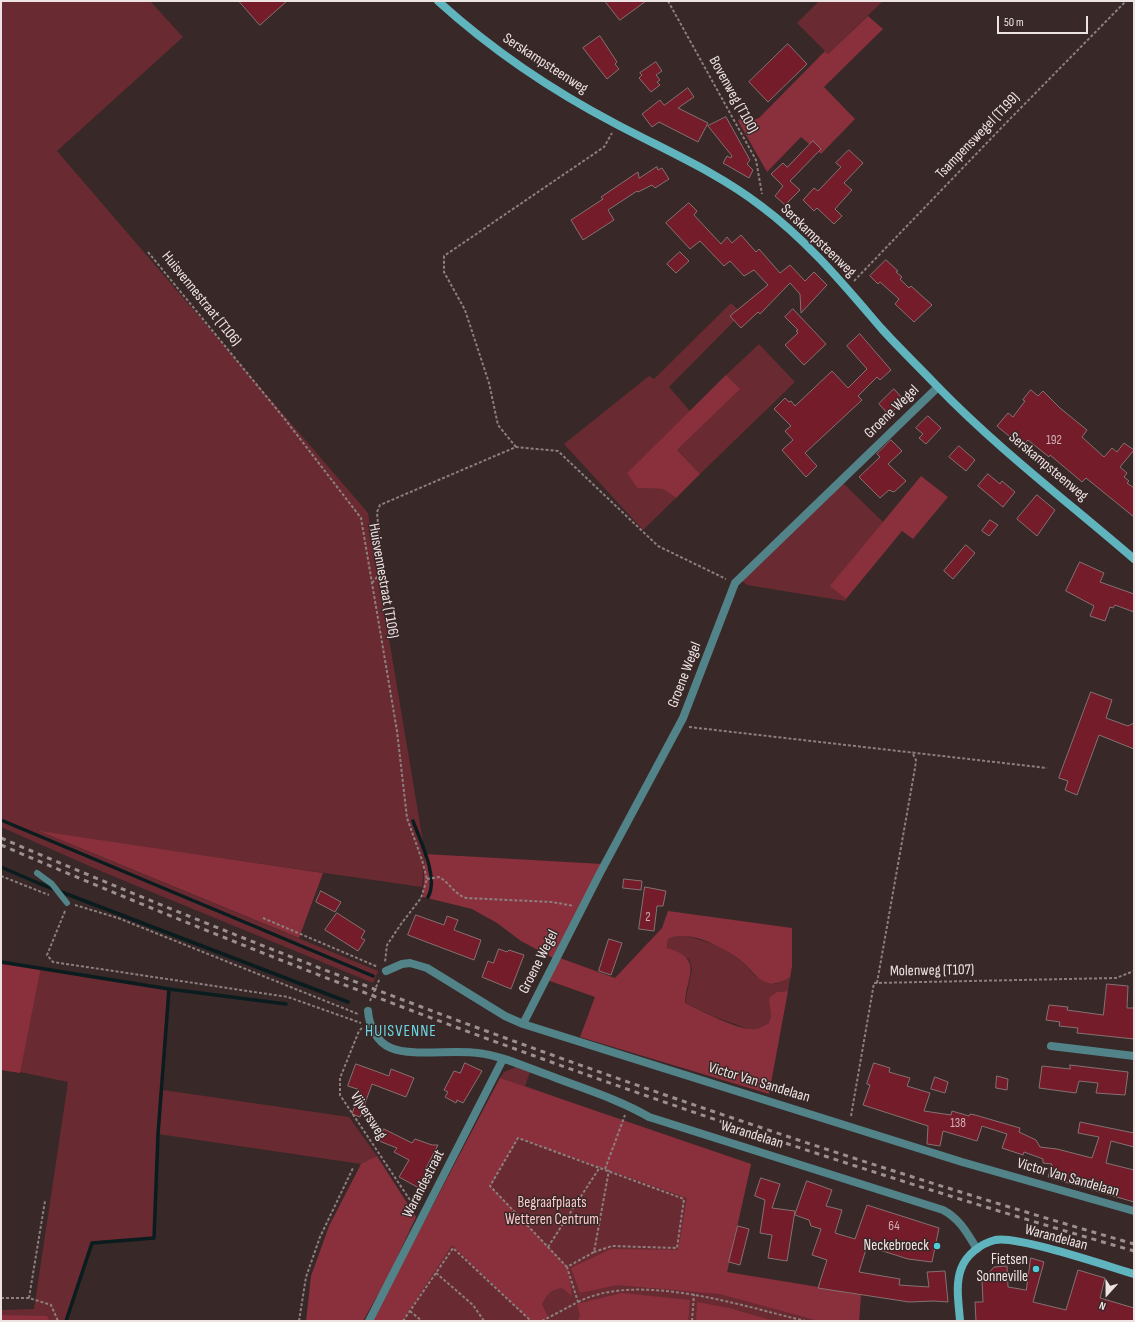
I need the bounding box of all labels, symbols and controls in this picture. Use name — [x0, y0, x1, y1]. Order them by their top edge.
scale bar — [999, 8, 1090, 34]
text: 50 m — [1004, 15, 1024, 30]
street label: Serskampsteenweg — [499, 30, 591, 98]
street label: Bovenweg (T100) — [704, 53, 762, 137]
street label: Tsampenswegel (T199) — [932, 89, 1024, 183]
street label: Serskampsteenweg — [777, 201, 859, 281]
street label: Huisvennestraat (T106) — [157, 248, 245, 350]
street label: Groene Wegel — [861, 382, 923, 442]
street label: Serskampsteenweg — [1005, 429, 1091, 505]
house number: 192 — [1046, 433, 1062, 449]
street label: Huisvennestraat (T106) — [364, 522, 402, 640]
street label: Groene Wegel — [664, 640, 706, 710]
house number: 2 — [645, 910, 651, 926]
street label: Groene Wegel — [515, 927, 563, 997]
street label: Molenweg (T107) — [890, 961, 974, 981]
district label: HUISVENNE — [365, 1022, 437, 1042]
street label: Victor Van Sandelaan — [706, 1059, 812, 1107]
street label: Vijversweg — [346, 1089, 390, 1143]
house number: 138 — [950, 1116, 966, 1132]
street label: Warandelaan — [719, 1117, 785, 1153]
street label: Warandestraat — [399, 1147, 449, 1221]
street label: Victor Van Sandelaan — [1015, 1155, 1121, 1201]
park label: Begraafplaats Wetteren Centrum — [505, 1194, 599, 1229]
house number: 64 — [888, 1219, 900, 1235]
street label: Warandelaan — [1023, 1221, 1089, 1255]
place label: Neckebroeck — [864, 1237, 929, 1255]
marker: Neckebroeck — [932, 1241, 942, 1251]
place label: Fietsen Sonneville — [976, 1251, 1028, 1286]
marker: Fietsen Sonneville — [1031, 1264, 1041, 1274]
north arrow — [1087, 1274, 1127, 1314]
text: N — [1097, 1299, 1108, 1313]

